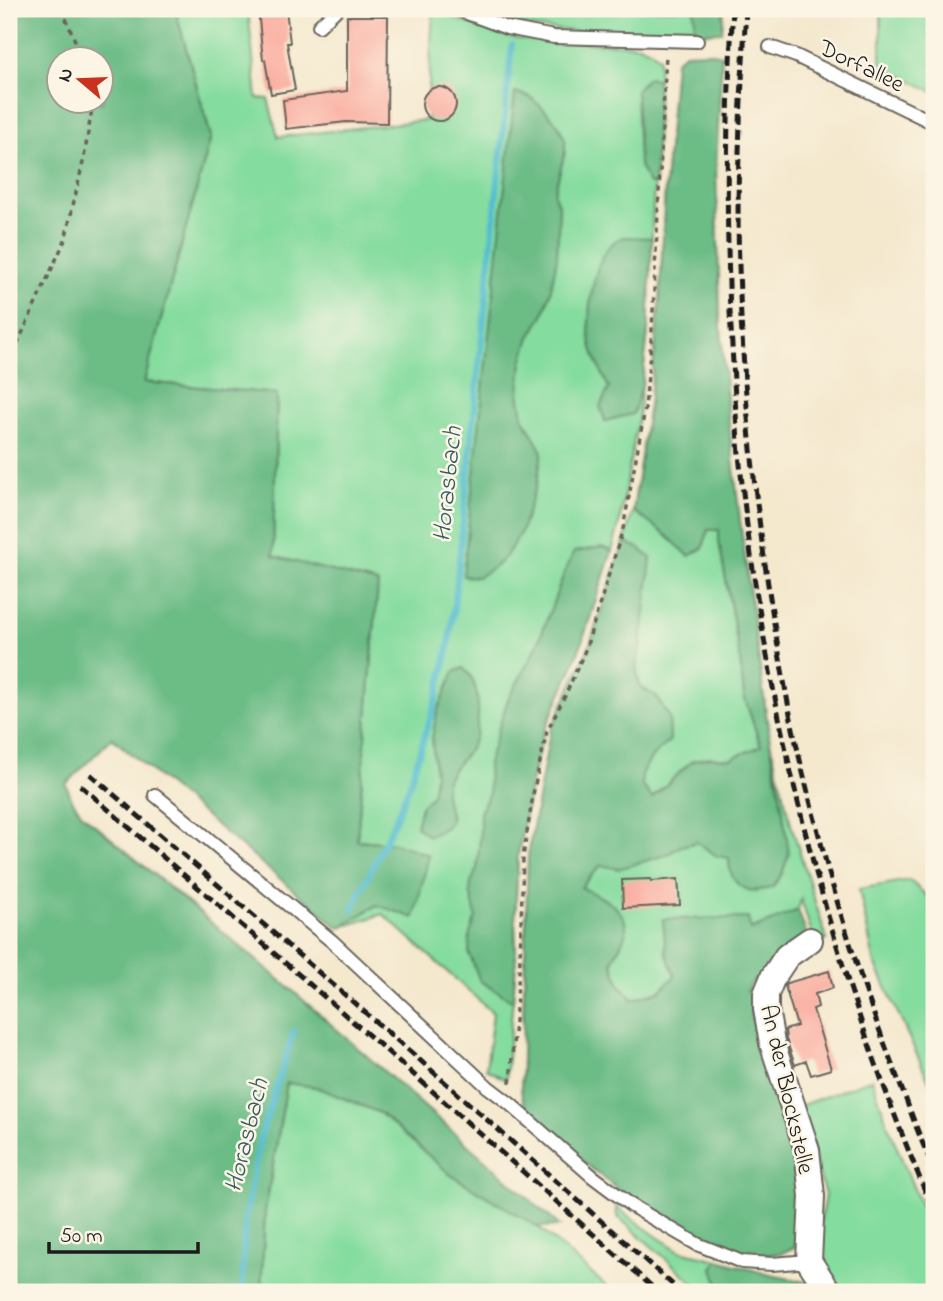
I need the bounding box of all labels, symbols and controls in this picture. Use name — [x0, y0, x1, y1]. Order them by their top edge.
street label: Dorfallee — [811, 31, 910, 103]
north arrow — [46, 46, 116, 116]
text: N — [51, 65, 81, 86]
water label: Horasbach — [424, 424, 474, 544]
street label: An der Blockstelle — [749, 1002, 822, 1178]
water label: Horasbach — [215, 1074, 280, 1196]
scale bar — [49, 1210, 198, 1254]
text: 50 m — [60, 1222, 103, 1252]

